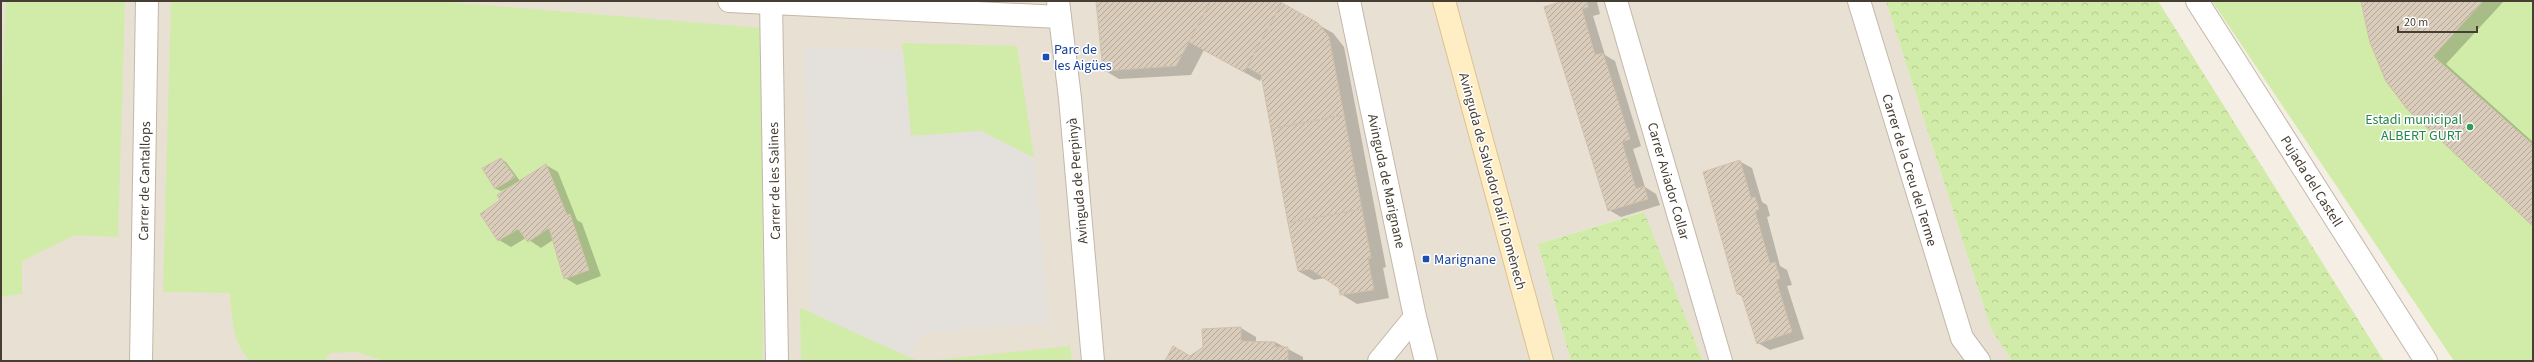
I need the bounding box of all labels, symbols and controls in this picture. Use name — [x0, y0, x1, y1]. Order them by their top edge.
scale bar — [2398, 8, 2477, 34]
text: 20 m — [2404, 14, 2428, 31]
place label: Parc de les Aigües — [1054, 40, 1112, 76]
marker: Parc de les Aigües — [1041, 52, 1051, 62]
street label: Avinguda de Salvador Dalí i Domènech — [1453, 70, 1531, 292]
street label: Carrer de la Creu del Terme — [1876, 92, 1942, 249]
place label: Estadi municipal ALBERT GURT — [2365, 110, 2462, 146]
street label: Avinguda de Marignane — [1362, 112, 1410, 250]
street label: Avinguda de Perpinyà — [1063, 117, 1093, 245]
street label: Carrer Aviador Collar — [1642, 120, 1694, 243]
street label: Carrer de Cantallops — [134, 121, 156, 241]
street label: Carrer de les Salines — [764, 122, 786, 240]
marker: Estadi municipal ALBERT GURT — [2465, 122, 2475, 132]
street label: Pujada del Castell — [2275, 132, 2347, 231]
place label: Marignane — [1434, 250, 1496, 270]
marker: Marignane — [1421, 254, 1431, 264]

